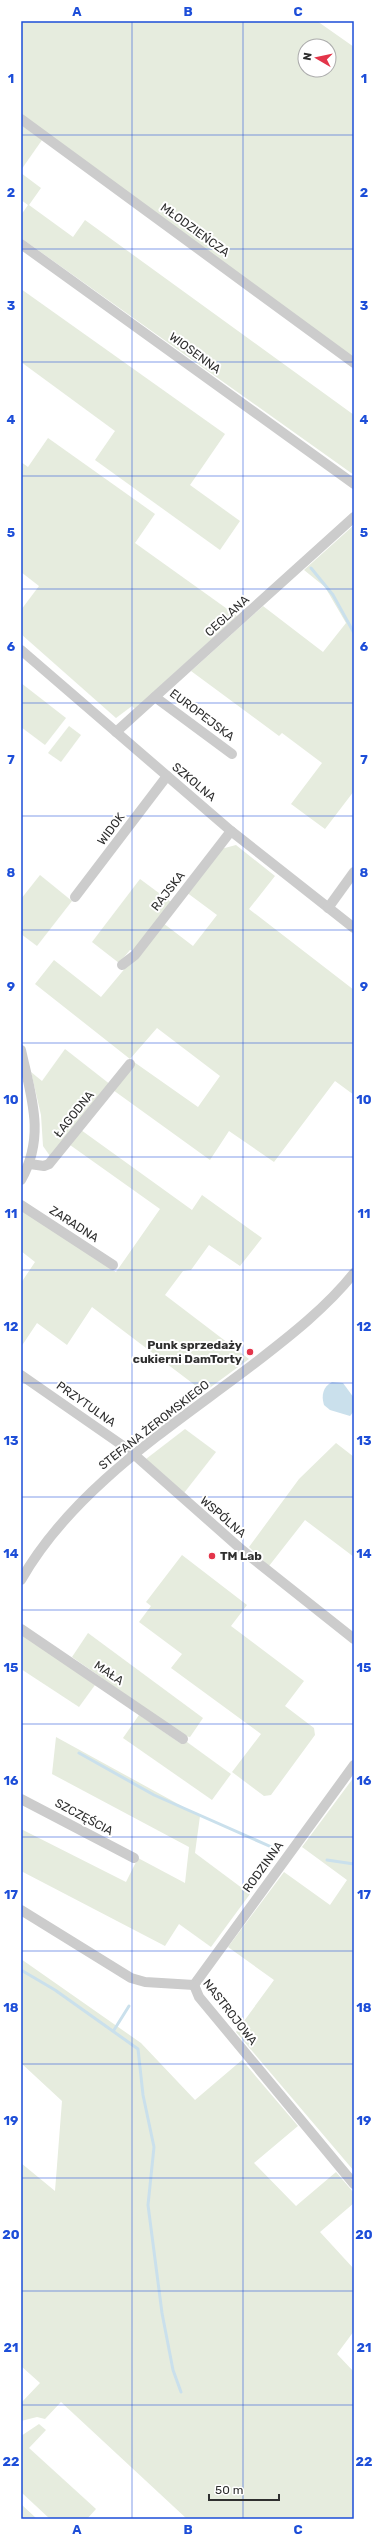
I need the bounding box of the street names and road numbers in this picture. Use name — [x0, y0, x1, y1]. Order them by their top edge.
street label: MŁODZIEŃCZA — [158, 200, 232, 260]
street label: WIOSENNA — [166, 330, 224, 376]
street label: CEGLANA — [202, 593, 252, 639]
street label: EUROPEJSKA — [167, 686, 237, 744]
street label: SZKOLNA — [169, 760, 219, 804]
street label: WIDOK — [94, 810, 128, 848]
street label: RAJSKA — [148, 869, 188, 913]
street label: ŁAGODNA — [51, 1088, 97, 1140]
street label: ZARADNA — [47, 1203, 101, 1245]
street label: STEFANA ŻEROMSKIEGO — [96, 1377, 212, 1473]
street label: PRZYTULNA — [54, 1378, 118, 1430]
street label: WSPÓLNA — [197, 1493, 249, 1541]
street label: MAŁA — [92, 1658, 126, 1688]
street label: SZCZĘŚCIA — [53, 1796, 115, 1838]
street label: RODZINNA — [240, 1839, 286, 1895]
street label: NASTROJOWA — [200, 1976, 260, 2048]

